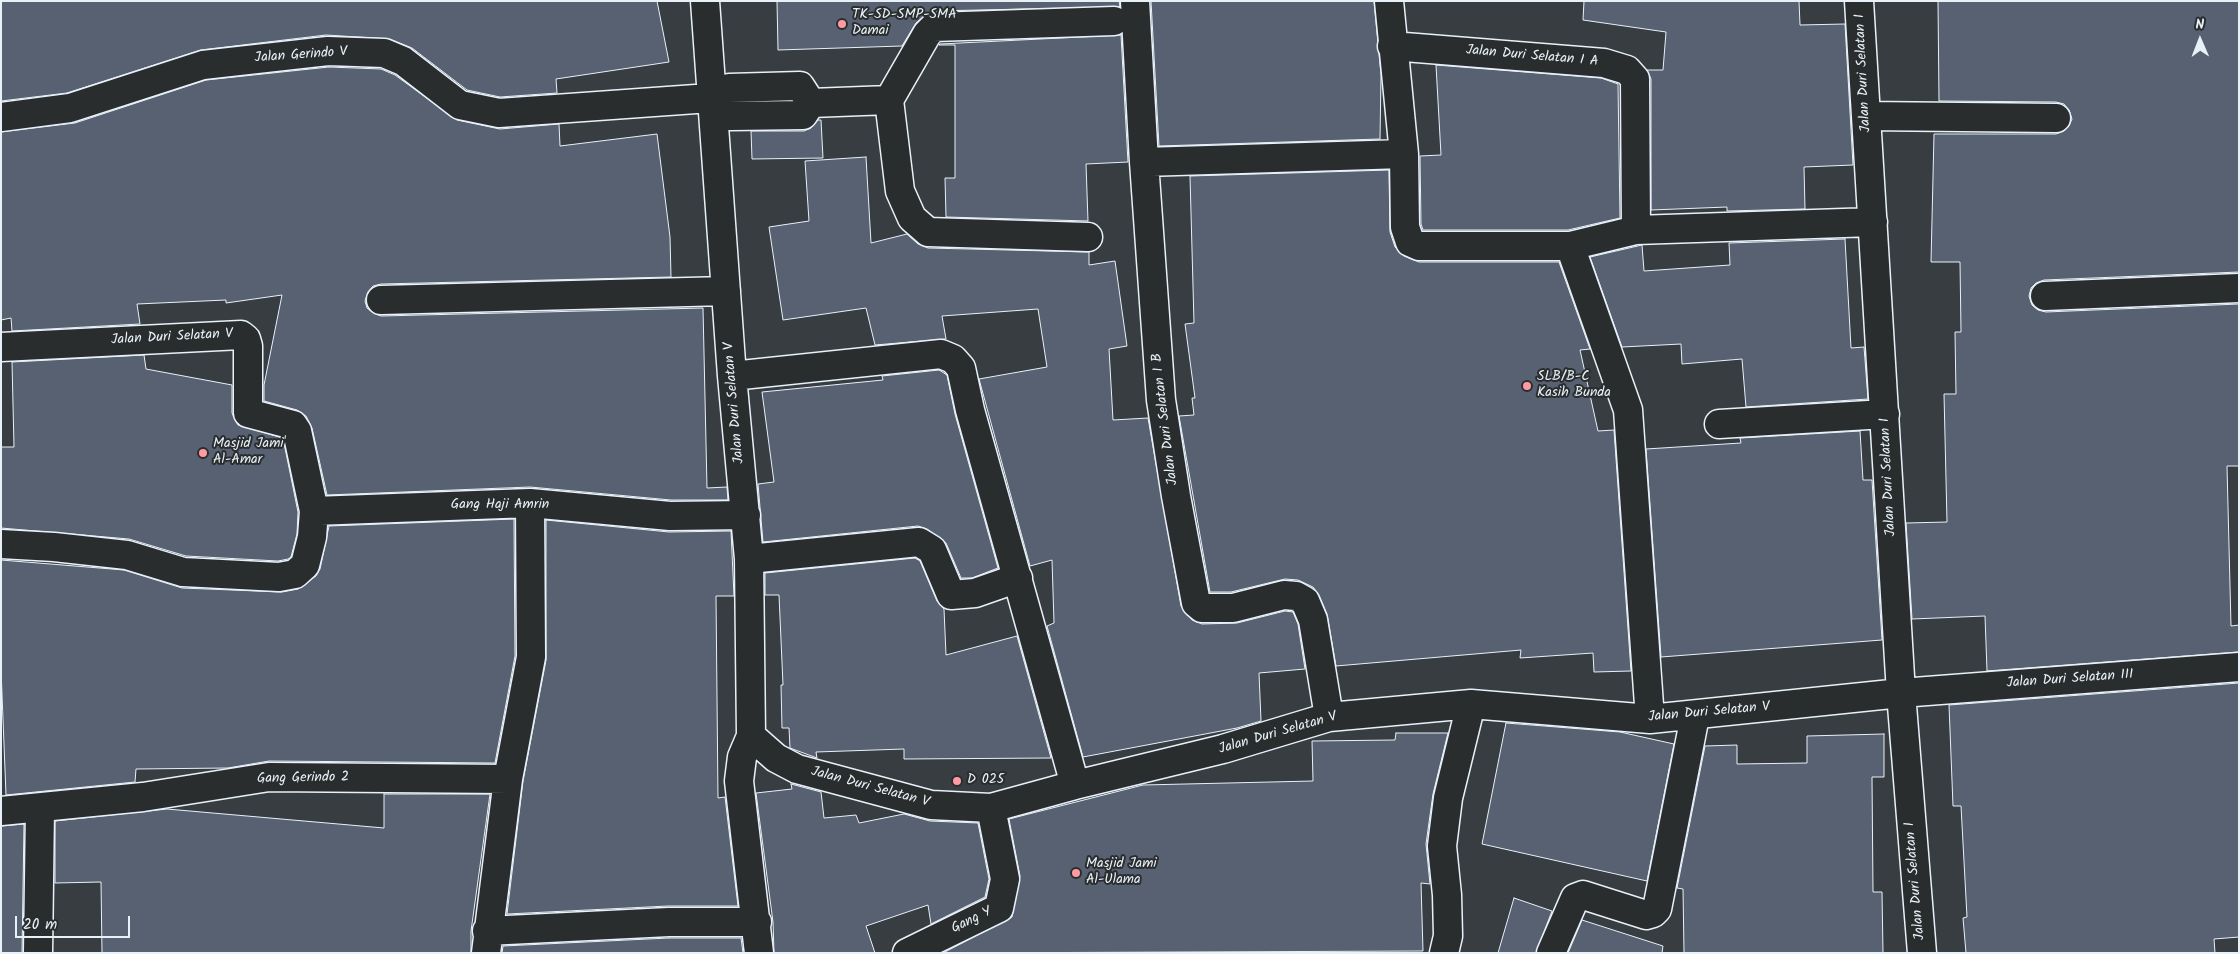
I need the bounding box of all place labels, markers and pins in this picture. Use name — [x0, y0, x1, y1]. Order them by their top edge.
place label: TK-SD-SMP-SMA Damai — [852, 8, 957, 40]
marker: TK-SD-SMP-SMA Damai — [836, 18, 848, 30]
place label: SLB/B-C Kasih Bunda — [1537, 370, 1611, 402]
marker: SLB/B-C Kasih Bunda — [1521, 380, 1533, 392]
place label: Masjid Jami' Al-Amar — [213, 437, 286, 470]
marker: Masjid Jami' Al-Amar — [197, 447, 209, 459]
place label: D 025 — [967, 773, 1004, 789]
marker: D 025 — [951, 775, 963, 787]
place label: Masjid Jami Al-Ulama — [1086, 857, 1157, 890]
marker: Masjid Jami Al-Ulama — [1070, 867, 1082, 879]

